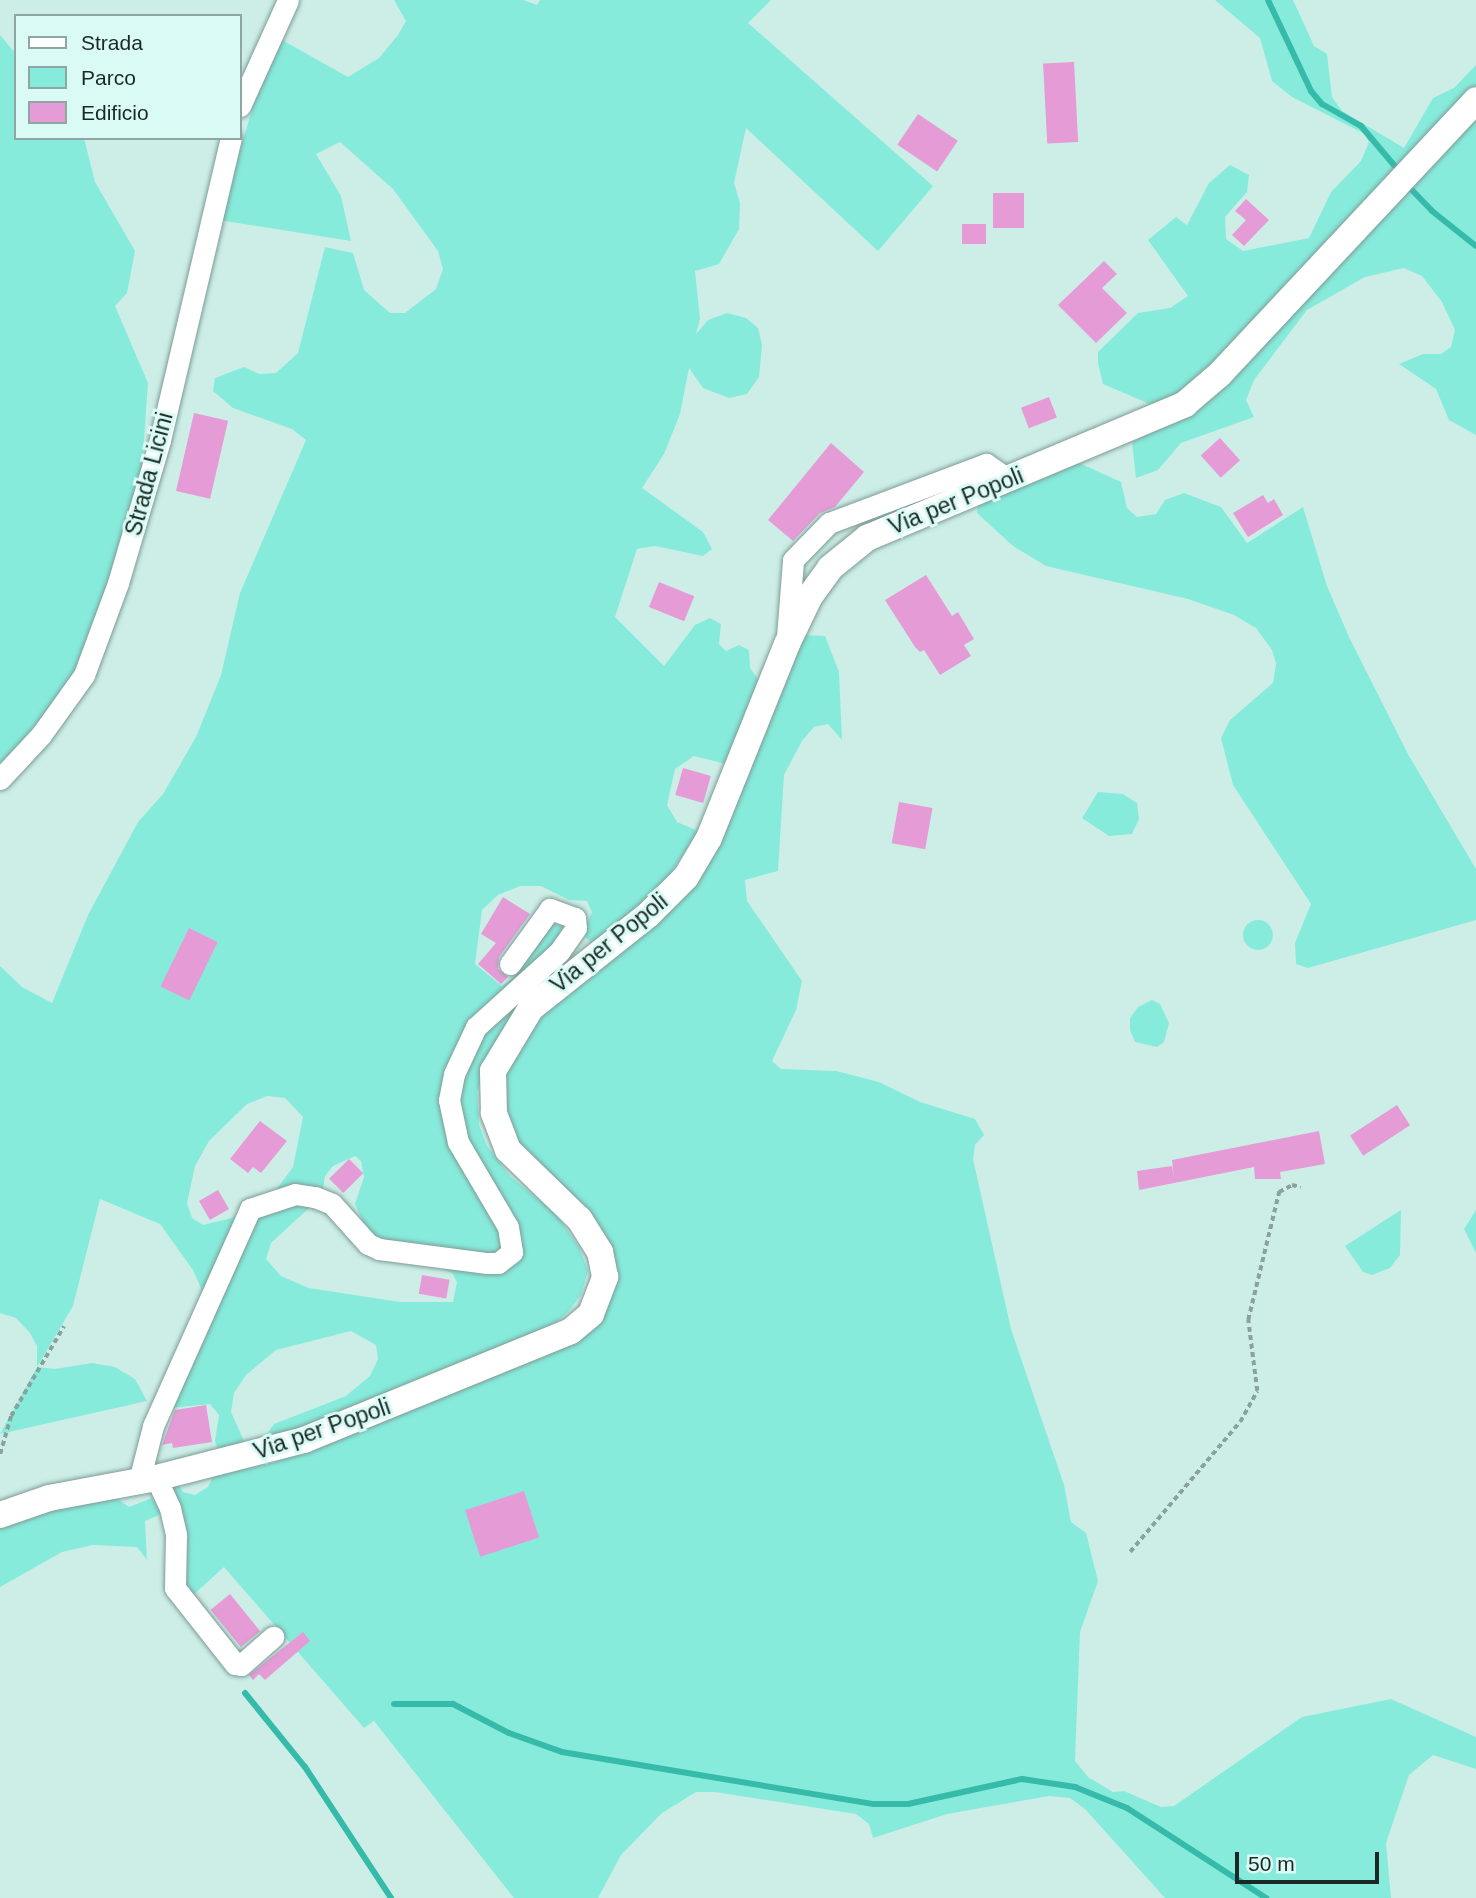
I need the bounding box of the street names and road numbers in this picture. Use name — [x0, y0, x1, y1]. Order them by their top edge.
street label: Strada Licini — [119, 409, 179, 539]
street label: Via per Popoli — [885, 461, 1027, 541]
street label: Via per Popoli — [545, 887, 673, 999]
street label: Via per Popoli — [250, 1393, 394, 1465]

